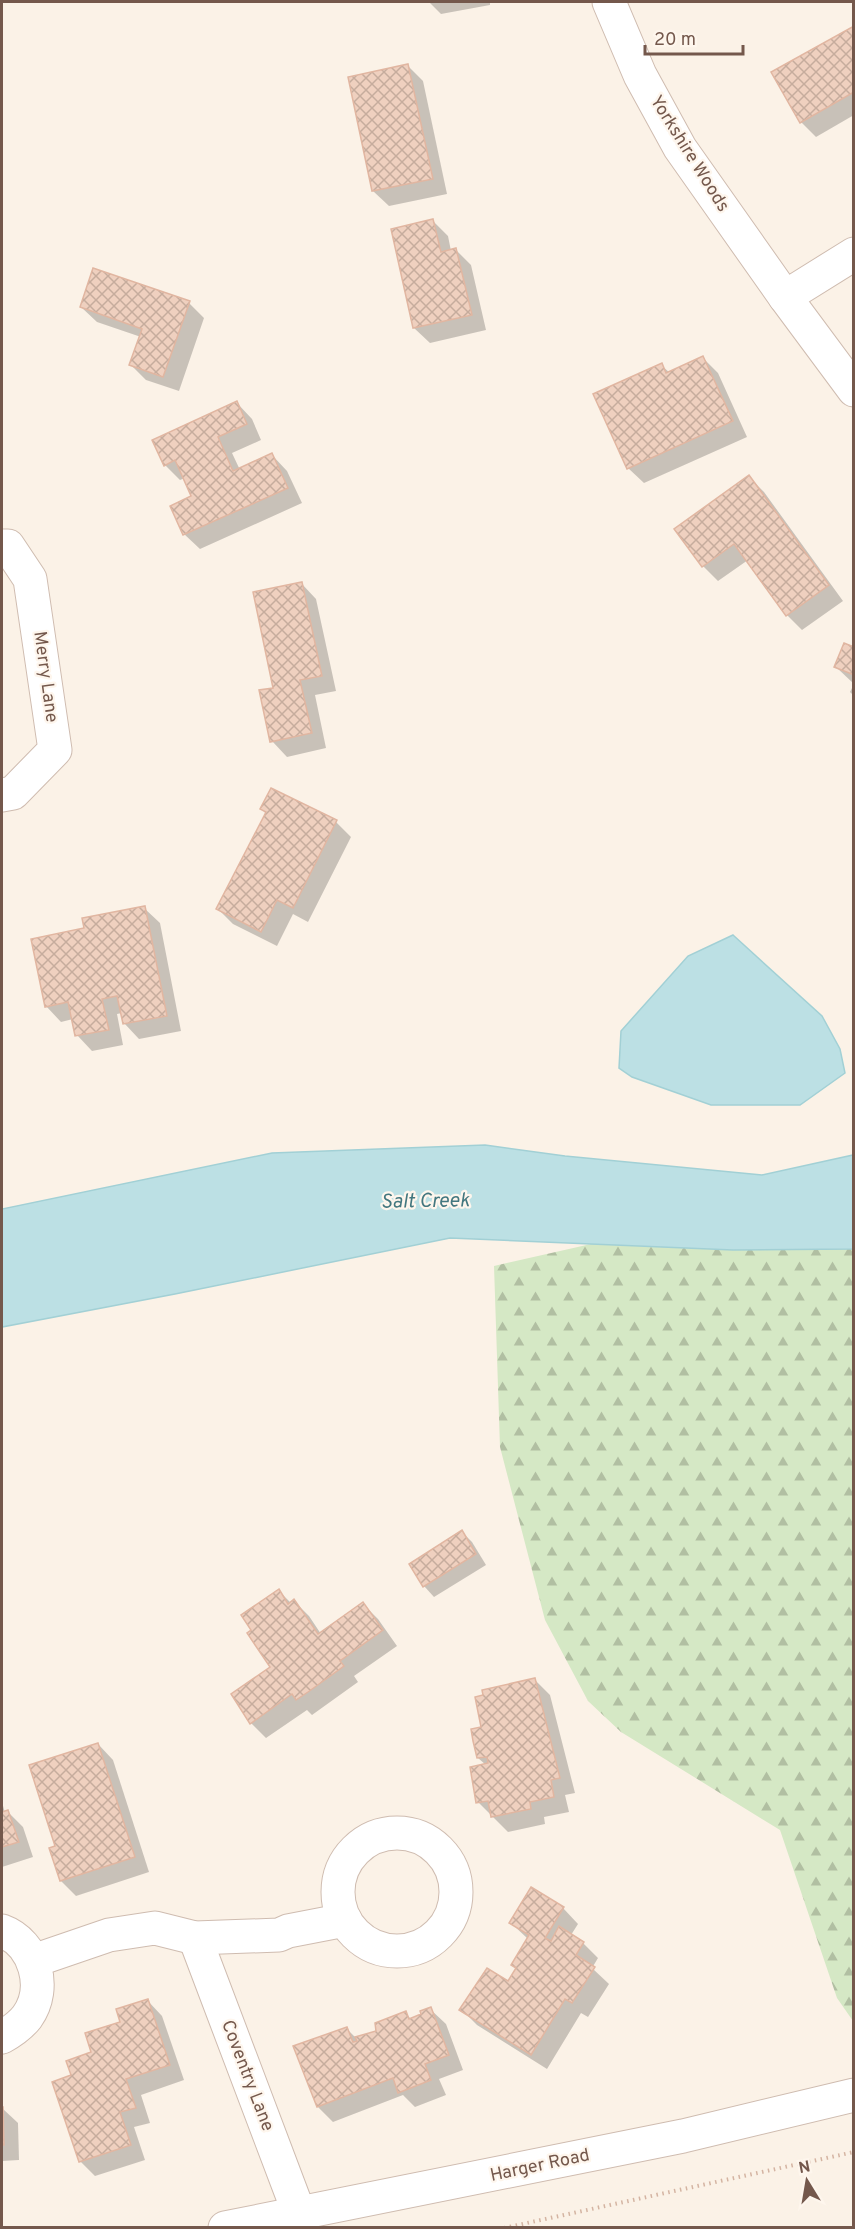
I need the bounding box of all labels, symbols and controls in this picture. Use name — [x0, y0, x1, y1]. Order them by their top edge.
scale bar — [645, 18, 742, 56]
text: 20 m — [654, 29, 696, 52]
street label: Yorkshire Woods — [644, 91, 734, 217]
street label: Merry Lane — [27, 630, 63, 724]
water label: Salt Creek — [380, 1188, 471, 1216]
street label: Coventry Lane — [215, 2017, 279, 2135]
street label: Harger Road — [488, 2144, 592, 2188]
north arrow — [777, 2151, 837, 2211]
text: N — [797, 2157, 812, 2179]

